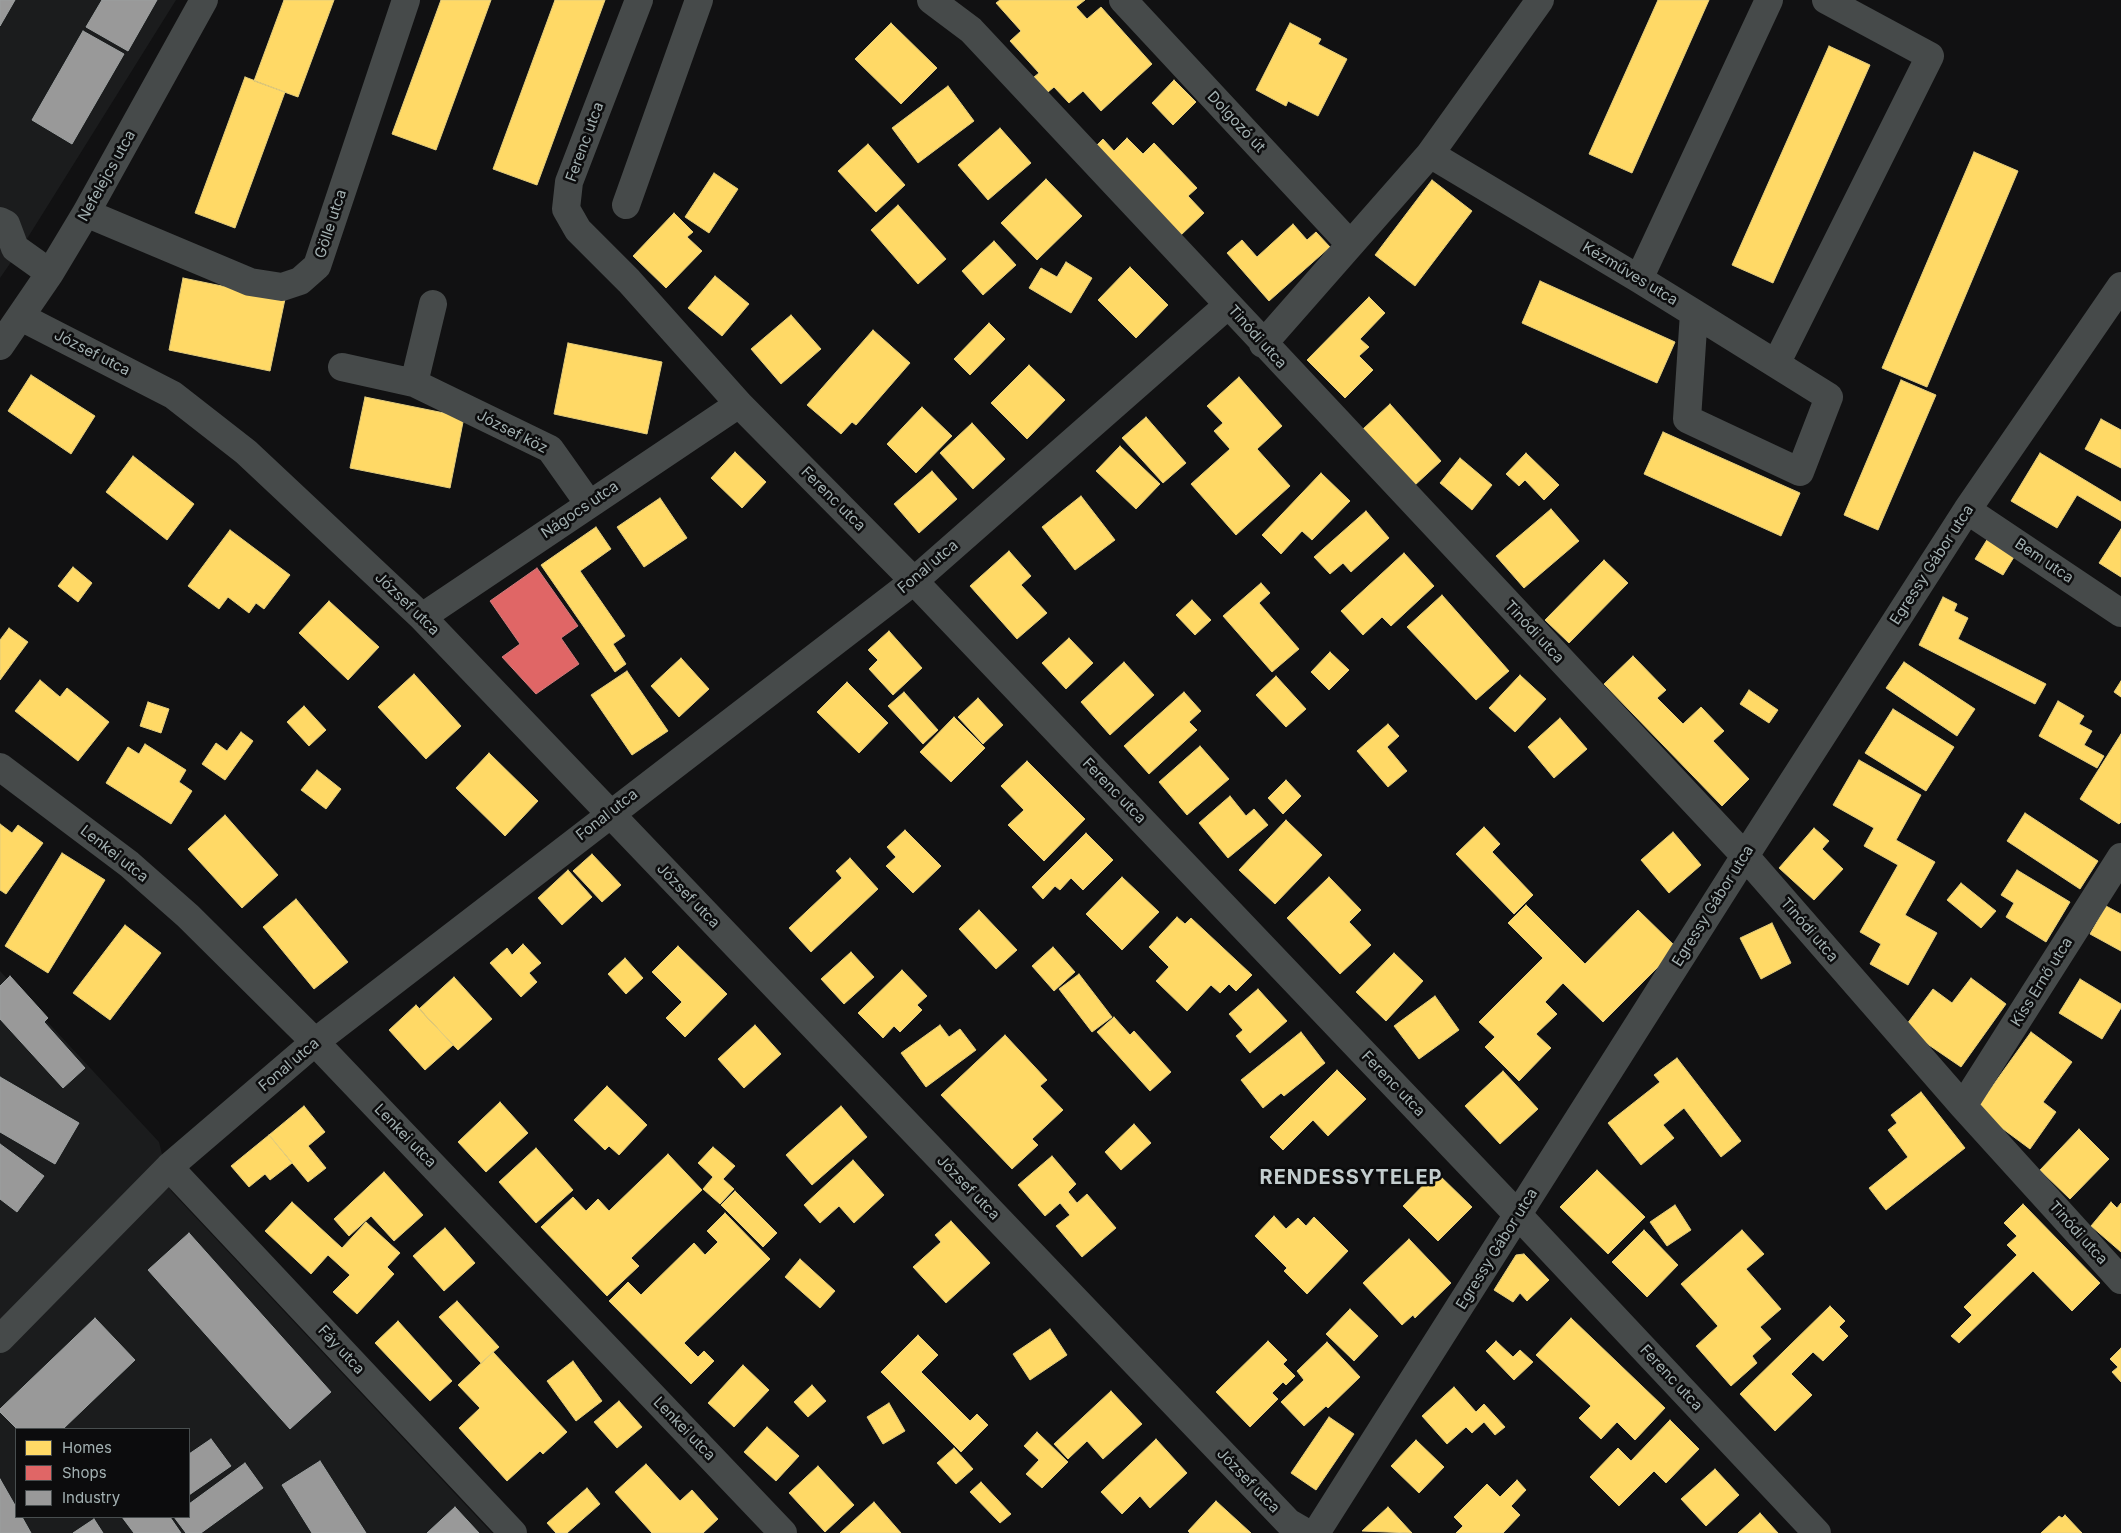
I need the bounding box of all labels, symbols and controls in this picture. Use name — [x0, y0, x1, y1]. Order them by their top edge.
street label: Dolgozó út — [1203, 88, 1269, 156]
street label: Ferenc utca — [562, 100, 608, 184]
street label: Nefelejcs utca — [75, 127, 139, 225]
street label: Gölle utca — [311, 187, 351, 261]
street label: Kézműves utca — [1579, 238, 1681, 310]
street label: Tinódi utca — [1224, 302, 1290, 372]
street label: József utca — [51, 326, 133, 380]
street label: József köz — [474, 407, 550, 457]
street label: Ferenc utca — [797, 463, 869, 535]
street label: Nágocs utca — [538, 478, 622, 542]
street label: Egressy Gábor utca — [1887, 502, 1977, 628]
street label: Bem utca — [2011, 535, 2077, 587]
street label: Fonal utca — [894, 537, 962, 597]
street label: József utca — [371, 569, 443, 639]
street label: Tinódi utca — [1500, 597, 1568, 667]
street label: Ferenc utca — [1078, 755, 1150, 827]
street label: Fonal utca — [573, 785, 641, 845]
street label: Lenkei utca — [76, 822, 152, 886]
street label: Egressy Gábor utca — [1668, 842, 1758, 970]
street label: József utca — [653, 860, 723, 932]
street label: Tinódi utca — [1776, 894, 1842, 966]
street label: Kiss Ernő utca — [2007, 934, 2077, 1030]
street label: Fonal utca — [255, 1035, 323, 1095]
street label: Ferenc utca — [1357, 1048, 1429, 1120]
street label: Lenkei utca — [370, 1100, 440, 1172]
street label: József utca — [933, 1152, 1003, 1224]
district label: RENDESSYTELEP — [1258, 1166, 1444, 1190]
street label: Egressy Gábor utca — [1452, 1185, 1542, 1313]
street label: Tinódi utca — [2045, 1198, 2111, 1268]
street label: Fáy utca — [314, 1322, 368, 1378]
street label: Ferenc utca — [1636, 1341, 1706, 1415]
street label: Lenkei utca — [649, 1393, 719, 1465]
legend — [15, 1428, 190, 1518]
text: Homes — [62, 1438, 112, 1457]
street label: József utca — [1213, 1445, 1283, 1517]
text: Shops — [62, 1463, 107, 1482]
text: Industry — [62, 1488, 120, 1507]

